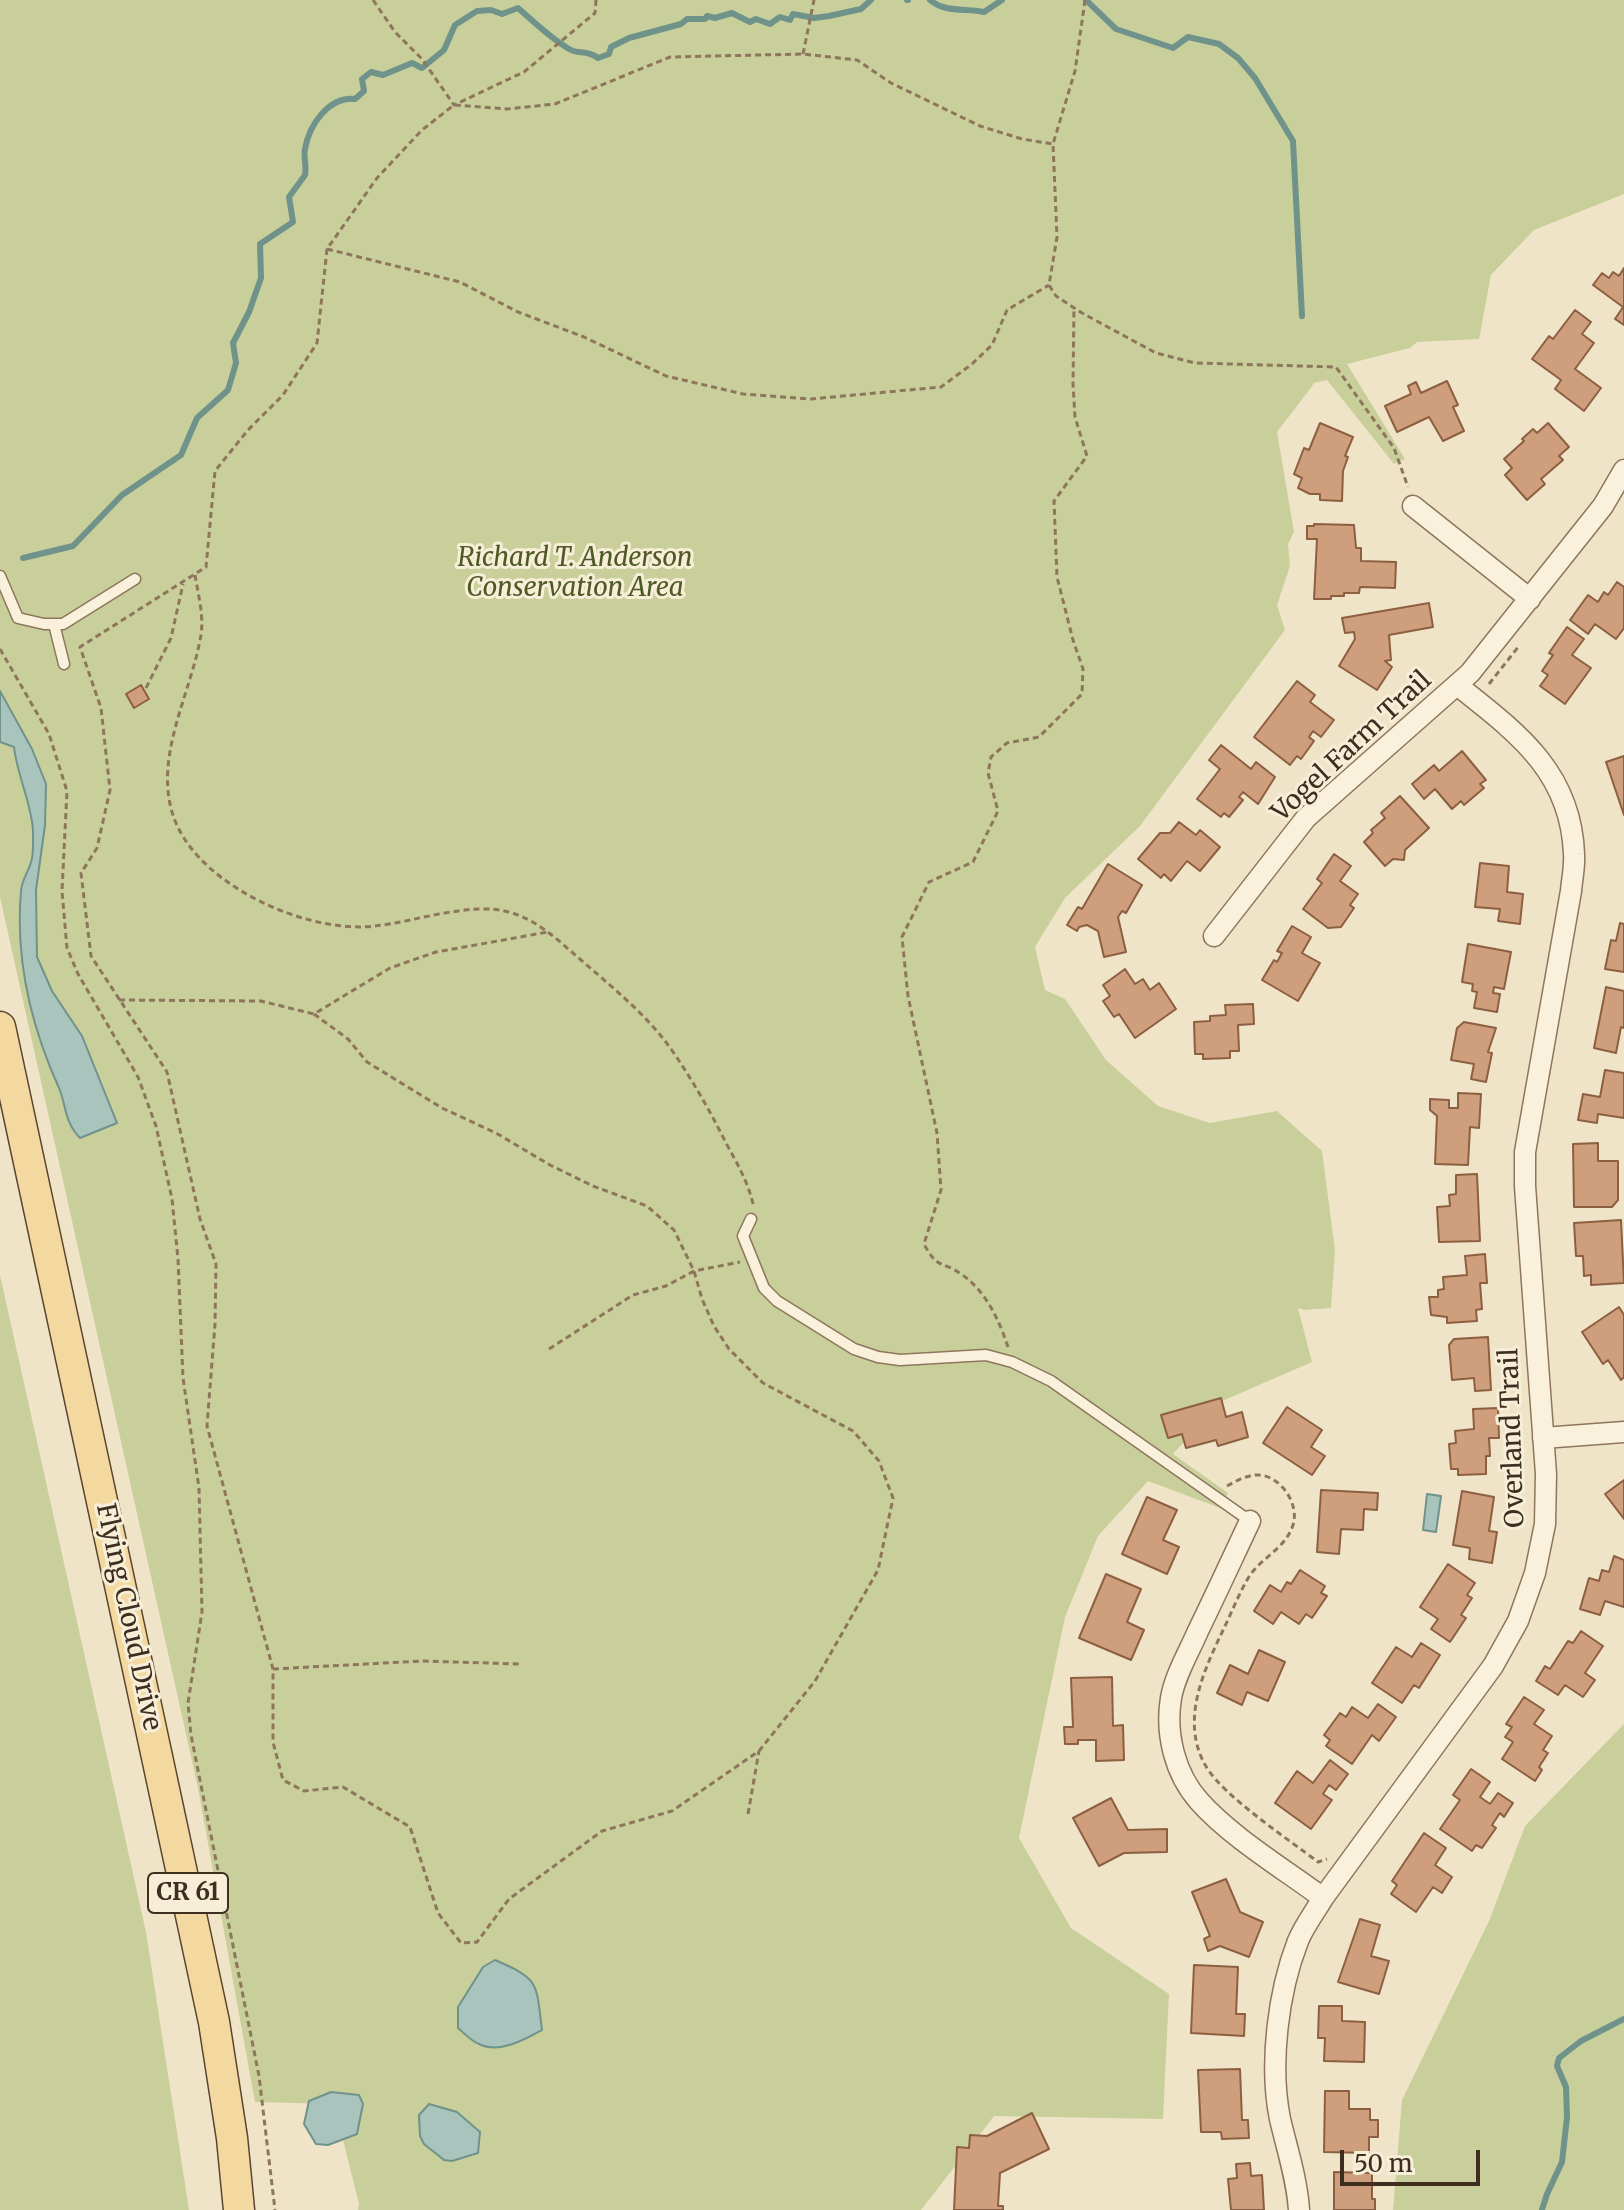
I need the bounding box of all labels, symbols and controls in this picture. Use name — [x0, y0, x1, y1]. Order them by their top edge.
park label: Richard T. Anderson Conservation Area — [457, 543, 693, 604]
street label: Vogel Farm Trail — [1266, 665, 1438, 829]
street label: Overland Trail — [1494, 1348, 1532, 1528]
street label: Flying Cloud Drive — [89, 1501, 167, 1733]
road number: CR 61 — [148, 1873, 228, 1913]
scale bar — [1344, 2134, 1484, 2184]
text: 50 m — [1354, 2148, 1413, 2179]

